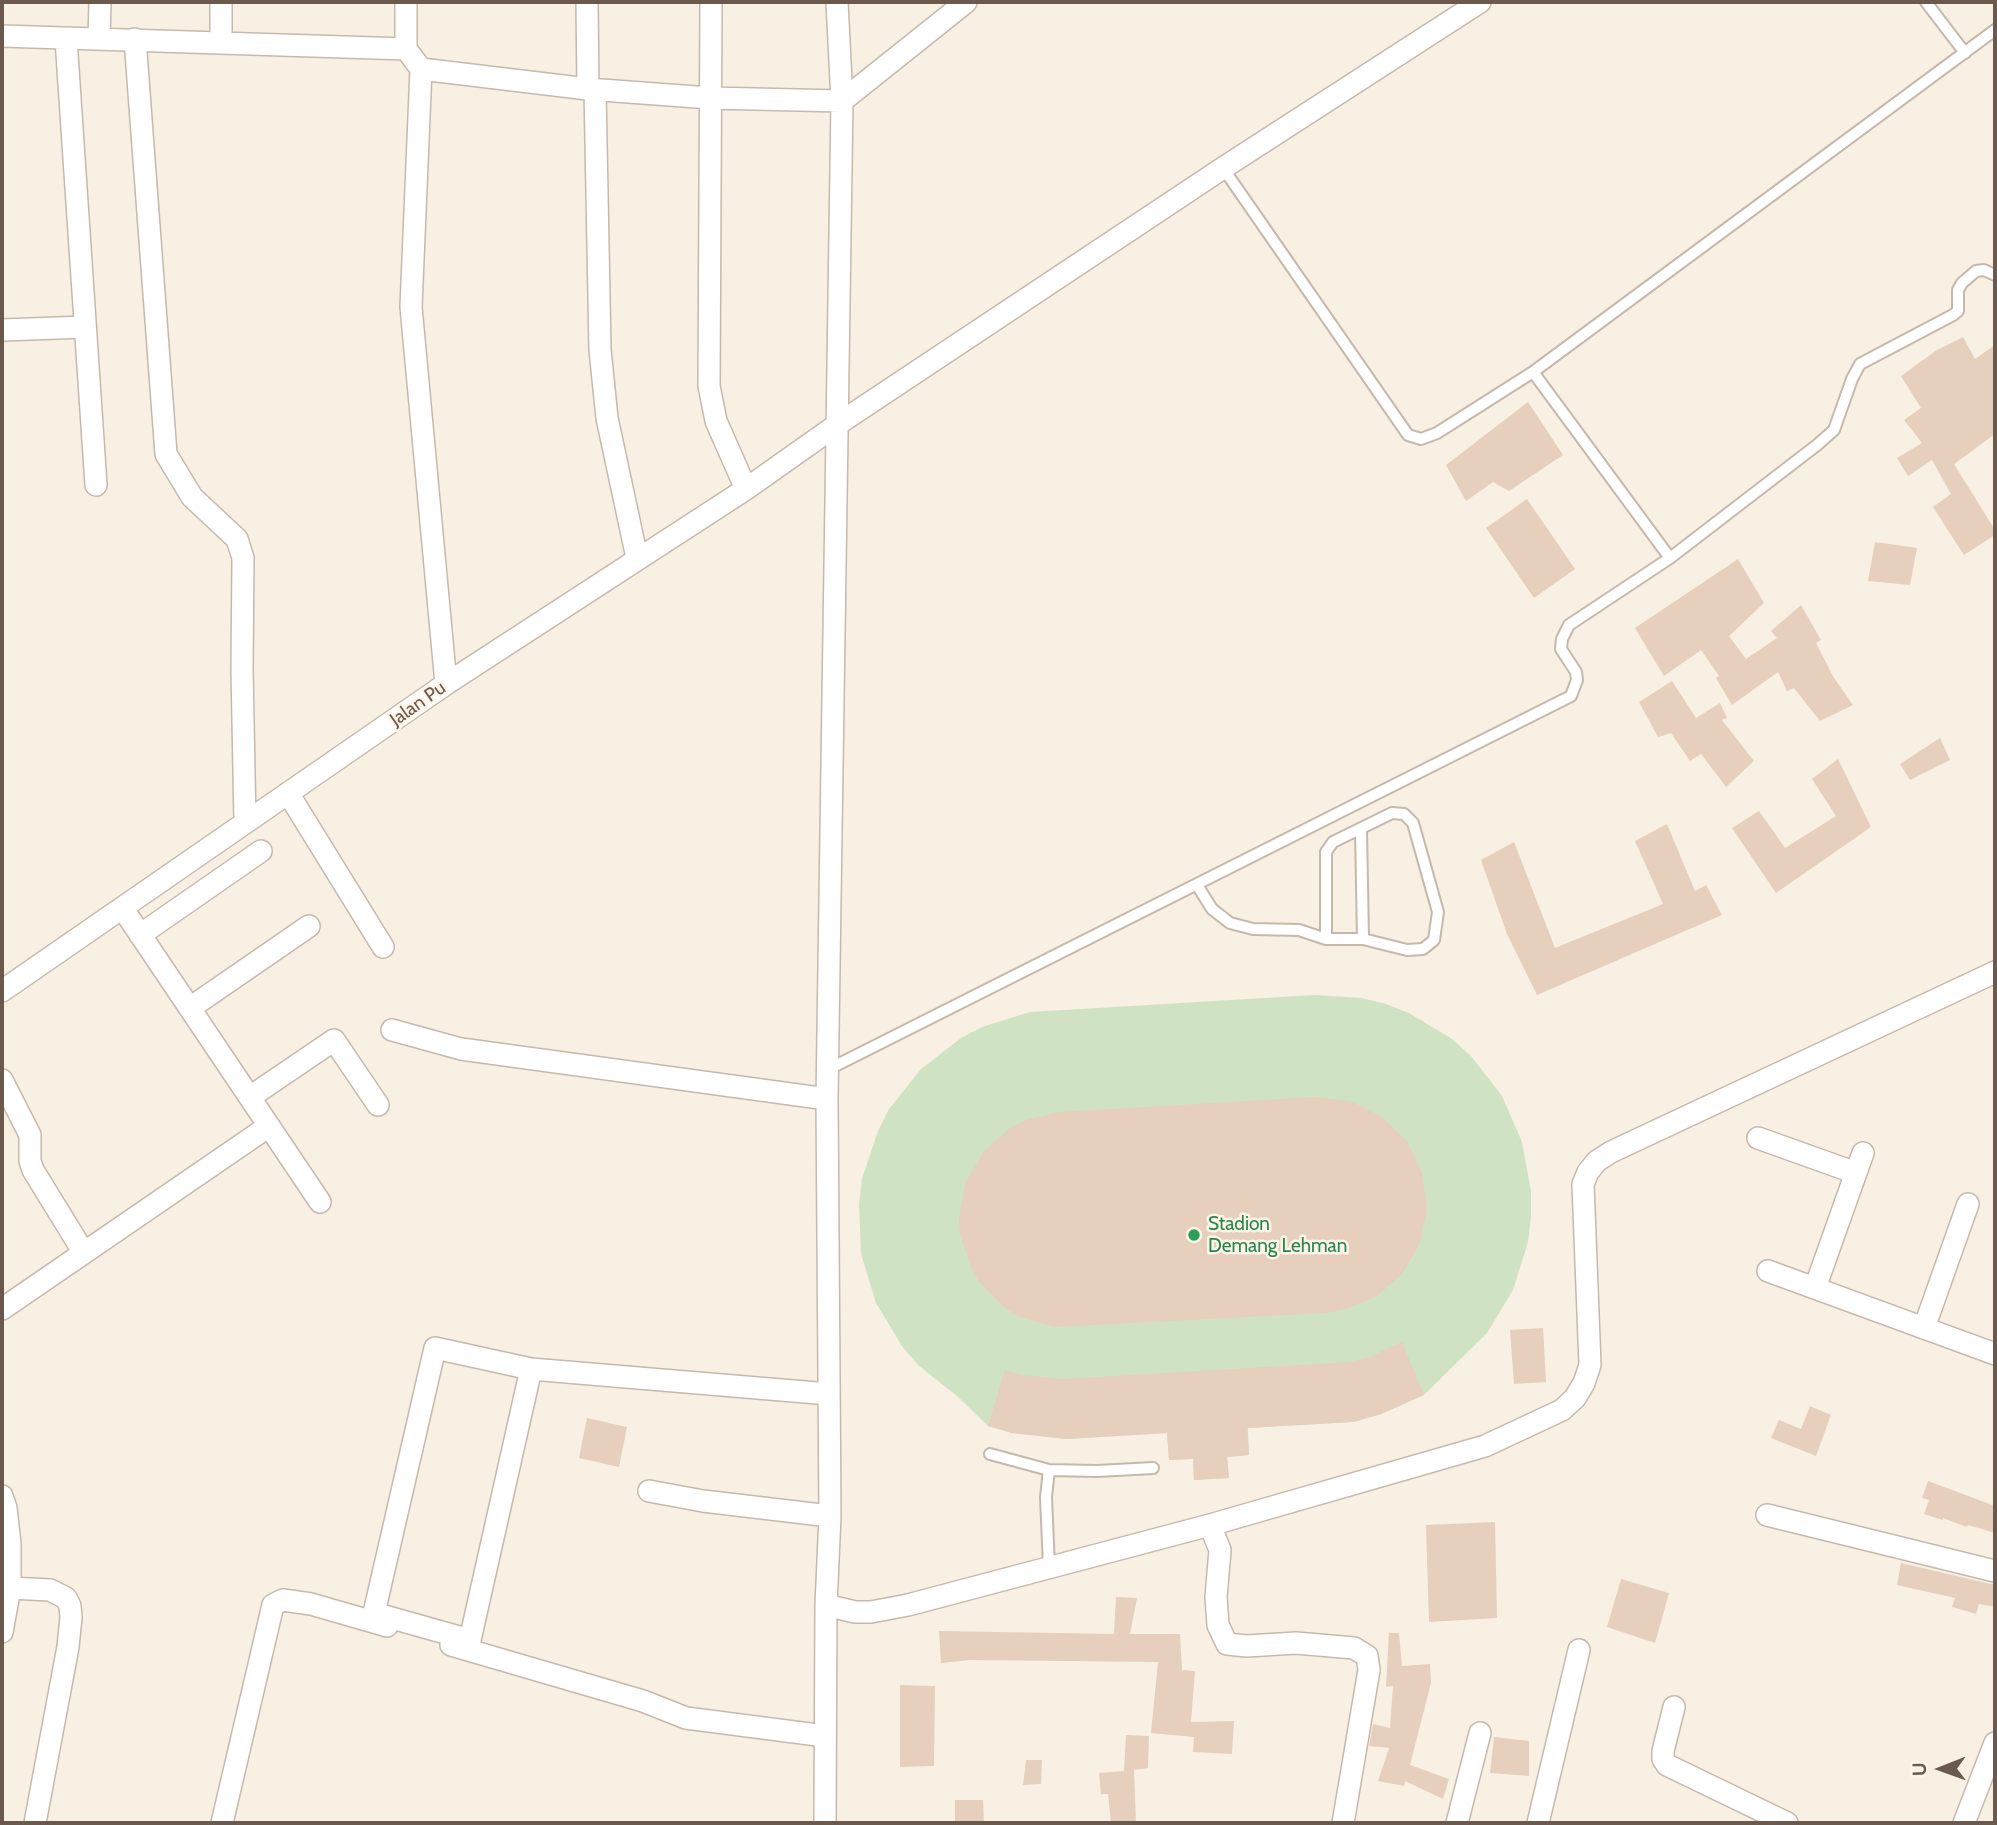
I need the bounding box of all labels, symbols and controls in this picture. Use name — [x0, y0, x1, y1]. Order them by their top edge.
street label: Jalan Pu — [386, 677, 450, 731]
place label: Stadion Demang Lehman — [1208, 1213, 1347, 1257]
marker: Stadion Demang Lehman — [1186, 1227, 1202, 1243]
north arrow — [1906, 1734, 1976, 1804]
text: U — [1908, 1762, 1931, 1776]

